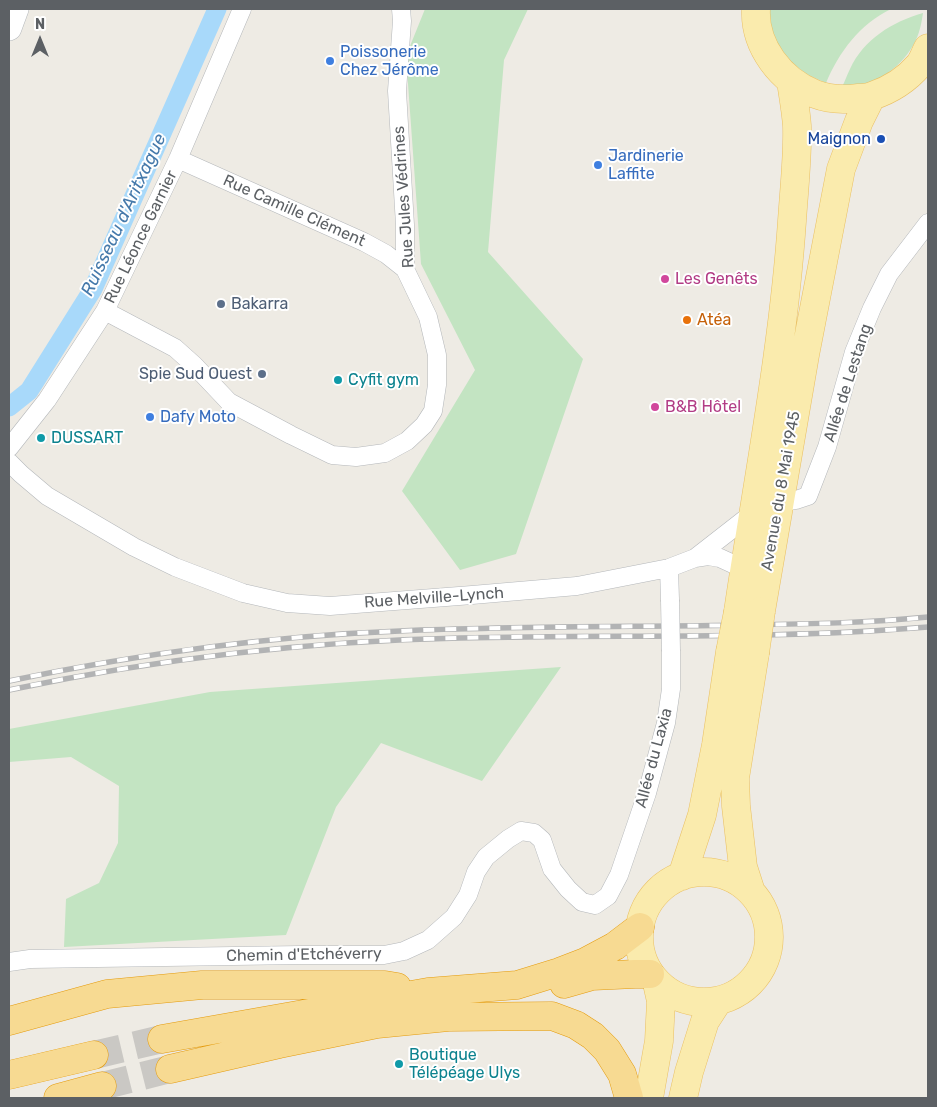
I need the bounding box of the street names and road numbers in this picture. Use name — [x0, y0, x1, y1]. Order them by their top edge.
street label: Rue Jules Védrines — [389, 125, 419, 269]
street label: Rue Léonce Garnier — [100, 167, 182, 307]
street label: Rue Camille Clément — [220, 171, 368, 251]
street label: Allée de Lestang — [820, 322, 876, 444]
street label: Avenue du 8 Mai 1945 — [757, 410, 805, 572]
street label: Rue Melville-Lynch — [363, 584, 505, 612]
street label: Allée du Laxia — [631, 706, 677, 810]
street label: Chemin d'Etchéverry — [226, 944, 382, 966]

